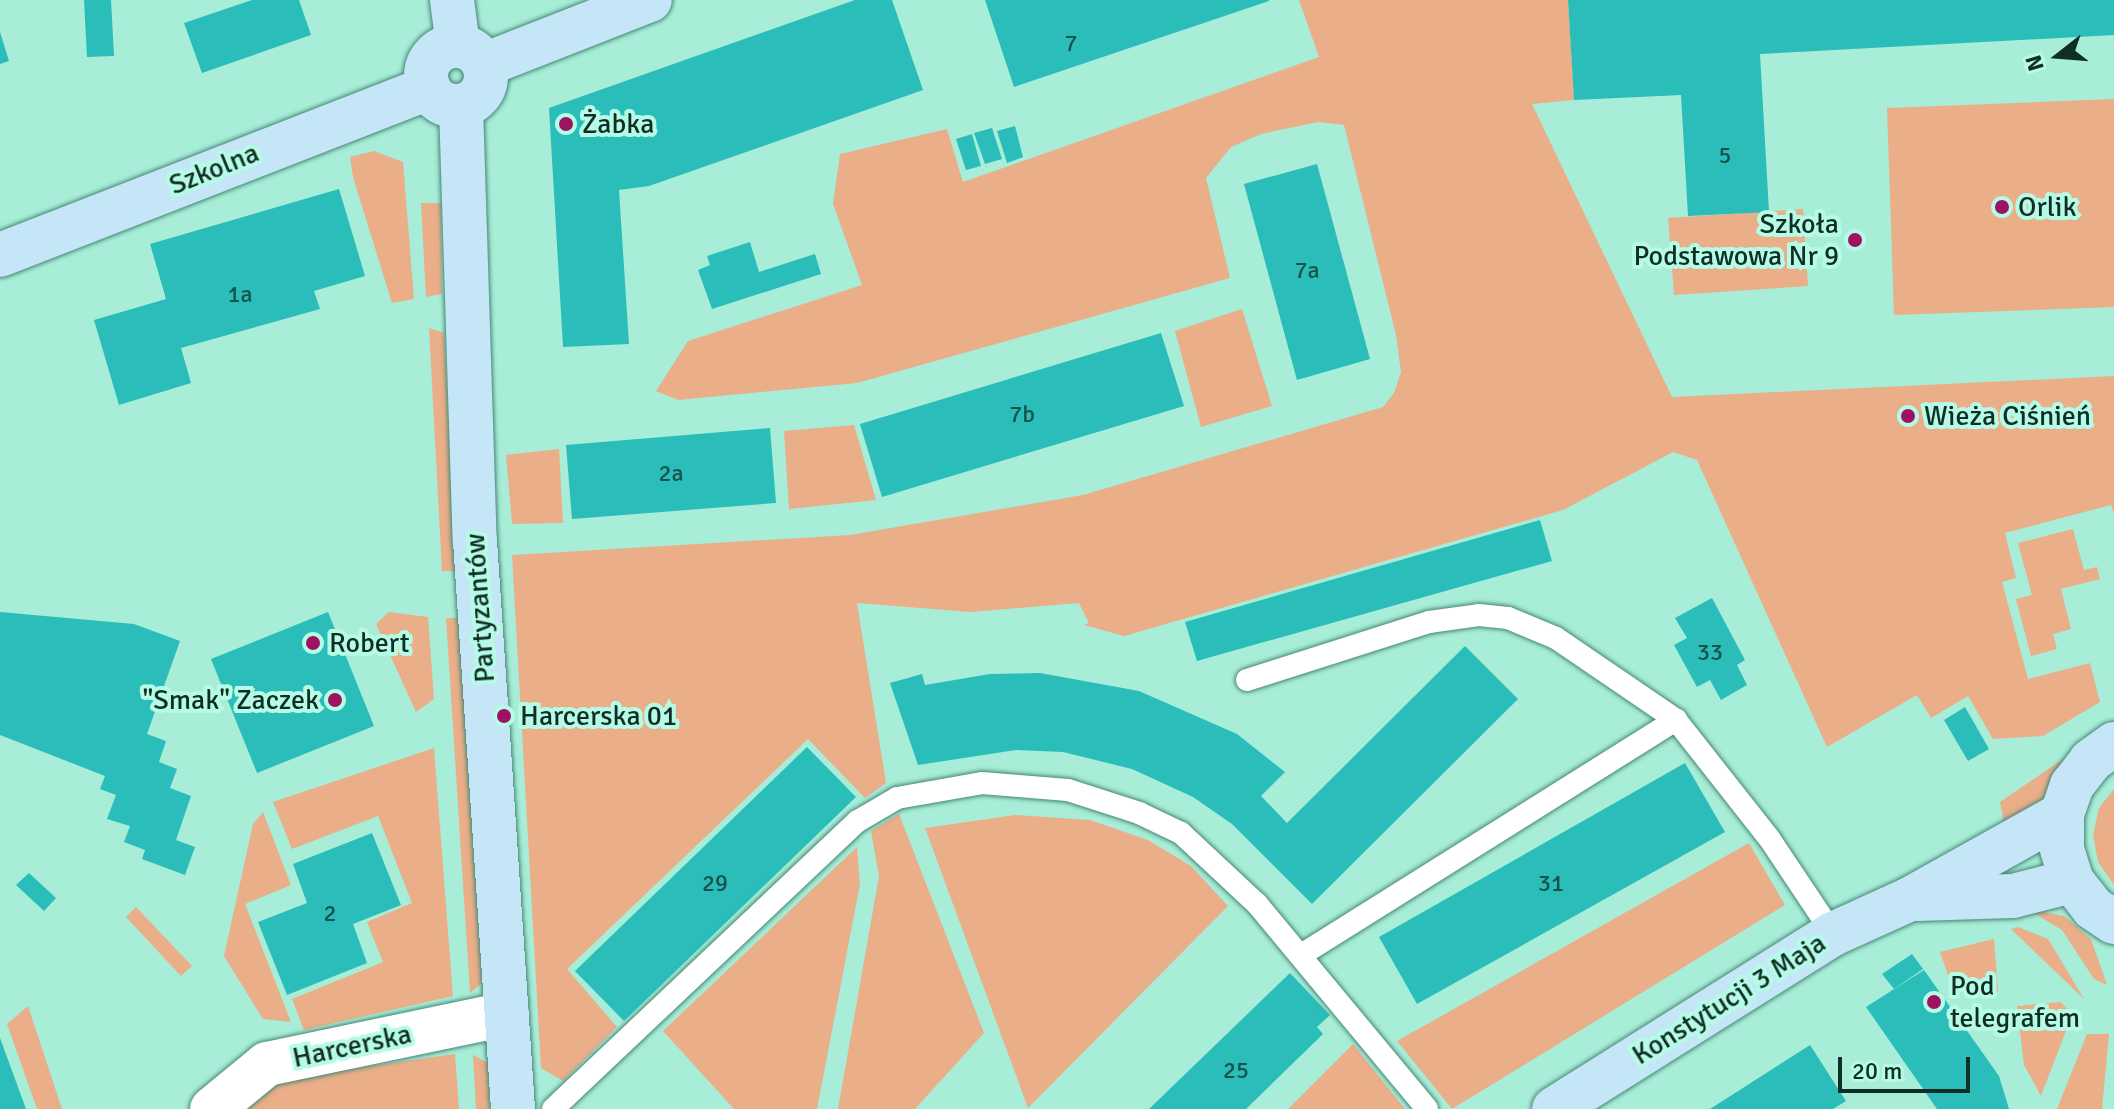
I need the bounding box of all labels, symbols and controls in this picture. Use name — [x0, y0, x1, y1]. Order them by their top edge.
north arrow — [2018, 16, 2098, 96]
house number: 7 — [1065, 30, 1077, 58]
text: N — [2019, 52, 2050, 74]
place label: Żabka — [582, 107, 654, 141]
marker: Żabka — [557, 115, 575, 133]
street label: Szkolna — [164, 136, 264, 202]
house number: 5 — [1719, 142, 1731, 170]
place label: Orlik — [2018, 190, 2076, 224]
marker: Orlik — [1993, 198, 2011, 216]
place label: Szkoła Podstawowa Nr 9 — [1634, 207, 1839, 273]
marker: Szkoła Podstawowa Nr 9 — [1846, 231, 1864, 249]
house number: 7a — [1294, 257, 1320, 285]
house number: 1a — [227, 281, 253, 309]
place label: Wieża Ciśnień — [1924, 399, 2091, 433]
house number: 7b — [1009, 401, 1035, 429]
marker: Wieża Ciśnień — [1899, 407, 1917, 425]
house number: 2a — [658, 460, 684, 488]
street label: Partyzantów — [458, 532, 502, 684]
place label: Robert — [329, 626, 409, 660]
marker: Robert — [304, 634, 322, 652]
house number: 33 — [1697, 639, 1723, 667]
place label: "Smak" Zaczek — [142, 683, 319, 717]
marker: "Smak" Zaczek — [326, 691, 344, 709]
place label: Harcerska 01 — [520, 699, 677, 733]
marker: Harcerska 01 — [495, 707, 513, 725]
house number: 29 — [702, 870, 728, 898]
house number: 31 — [1538, 870, 1564, 898]
house number: 2 — [324, 900, 336, 928]
street label: Konstytucji 3 Maja — [1626, 926, 1832, 1072]
place label: Pod telegrafem — [1950, 969, 2080, 1035]
marker: Pod telegrafem — [1925, 993, 1943, 1011]
street label: Harcerska — [289, 1017, 415, 1075]
scale bar — [1842, 1041, 1974, 1091]
text: 20 m — [1852, 1056, 1902, 1086]
house number: 25 — [1223, 1057, 1249, 1085]

